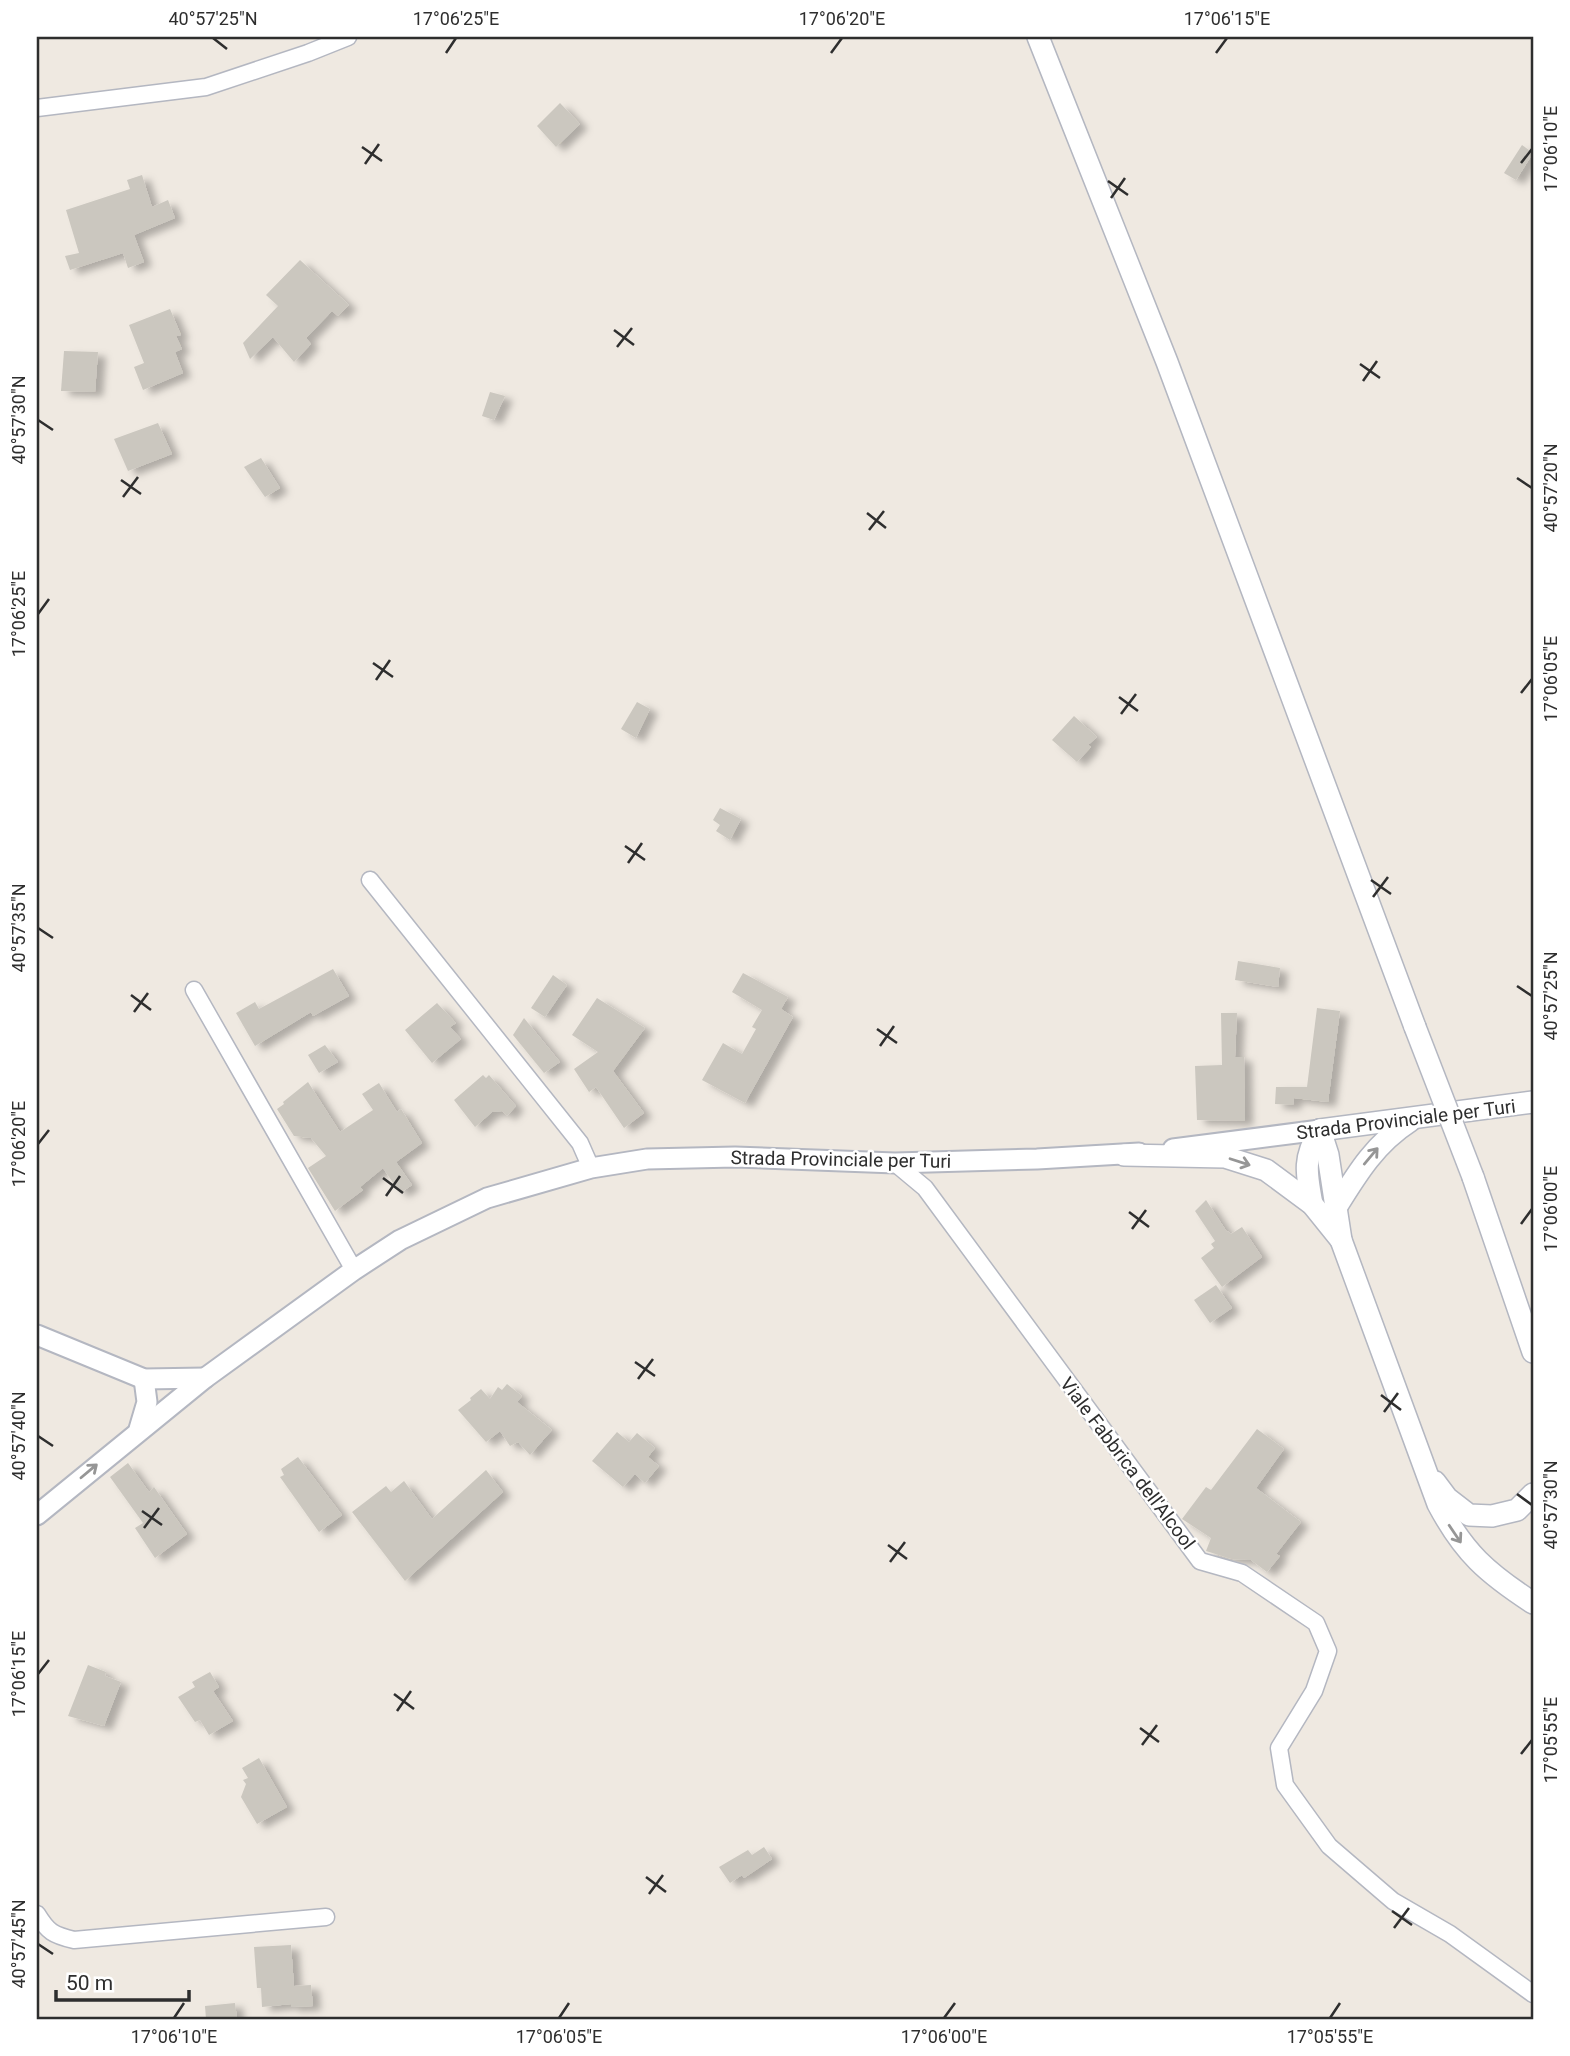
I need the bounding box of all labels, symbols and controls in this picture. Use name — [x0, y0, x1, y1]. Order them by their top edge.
text: 40°57'25"N — [168, 8, 258, 29]
text: 17°06'25"E — [413, 8, 499, 29]
text: 17°06'20"E — [799, 8, 885, 29]
text: 17°06'15"E — [1184, 8, 1270, 29]
text: 17°06'10"E — [1540, 106, 1561, 192]
text: 40°57'30"N — [8, 375, 29, 465]
text: 40°57'20"N — [1540, 443, 1561, 533]
text: 17°06'25"E — [8, 571, 29, 657]
text: 17°06'05"E — [1540, 636, 1561, 722]
text: 40°57'35"N — [8, 883, 29, 973]
text: 40°57'25"N — [1540, 951, 1561, 1041]
street label: Strada Provinciale per Turi — [1295, 1095, 1517, 1144]
text: 17°06'20"E — [8, 1101, 29, 1187]
street label: Strada Provinciale per Turi — [730, 1146, 952, 1173]
one-way arrow — [1363, 1148, 1379, 1166]
one-way arrow — [1229, 1156, 1251, 1169]
text: 17°06'00"E — [1540, 1166, 1561, 1252]
street label: Viale Fabbrica dell'Alcool — [1055, 1373, 1200, 1554]
text: 40°57'40"N — [8, 1391, 29, 1481]
text: 40°57'30"N — [1540, 1460, 1561, 1550]
one-way arrow — [80, 1463, 98, 1479]
one-way arrow — [1448, 1524, 1462, 1543]
text: 17°06'15"E — [8, 1631, 29, 1717]
text: 17°05'55"E — [1540, 1697, 1561, 1783]
text: 40°57'45"N — [8, 1899, 29, 1989]
scale bar — [56, 1958, 189, 2002]
text: 50 m — [66, 1971, 113, 1995]
text: 17°06'10"E — [131, 2026, 217, 2047]
text: 17°06'05"E — [516, 2026, 602, 2047]
text: 17°06'00"E — [901, 2026, 987, 2047]
text: 17°05'55"E — [1287, 2026, 1373, 2047]

